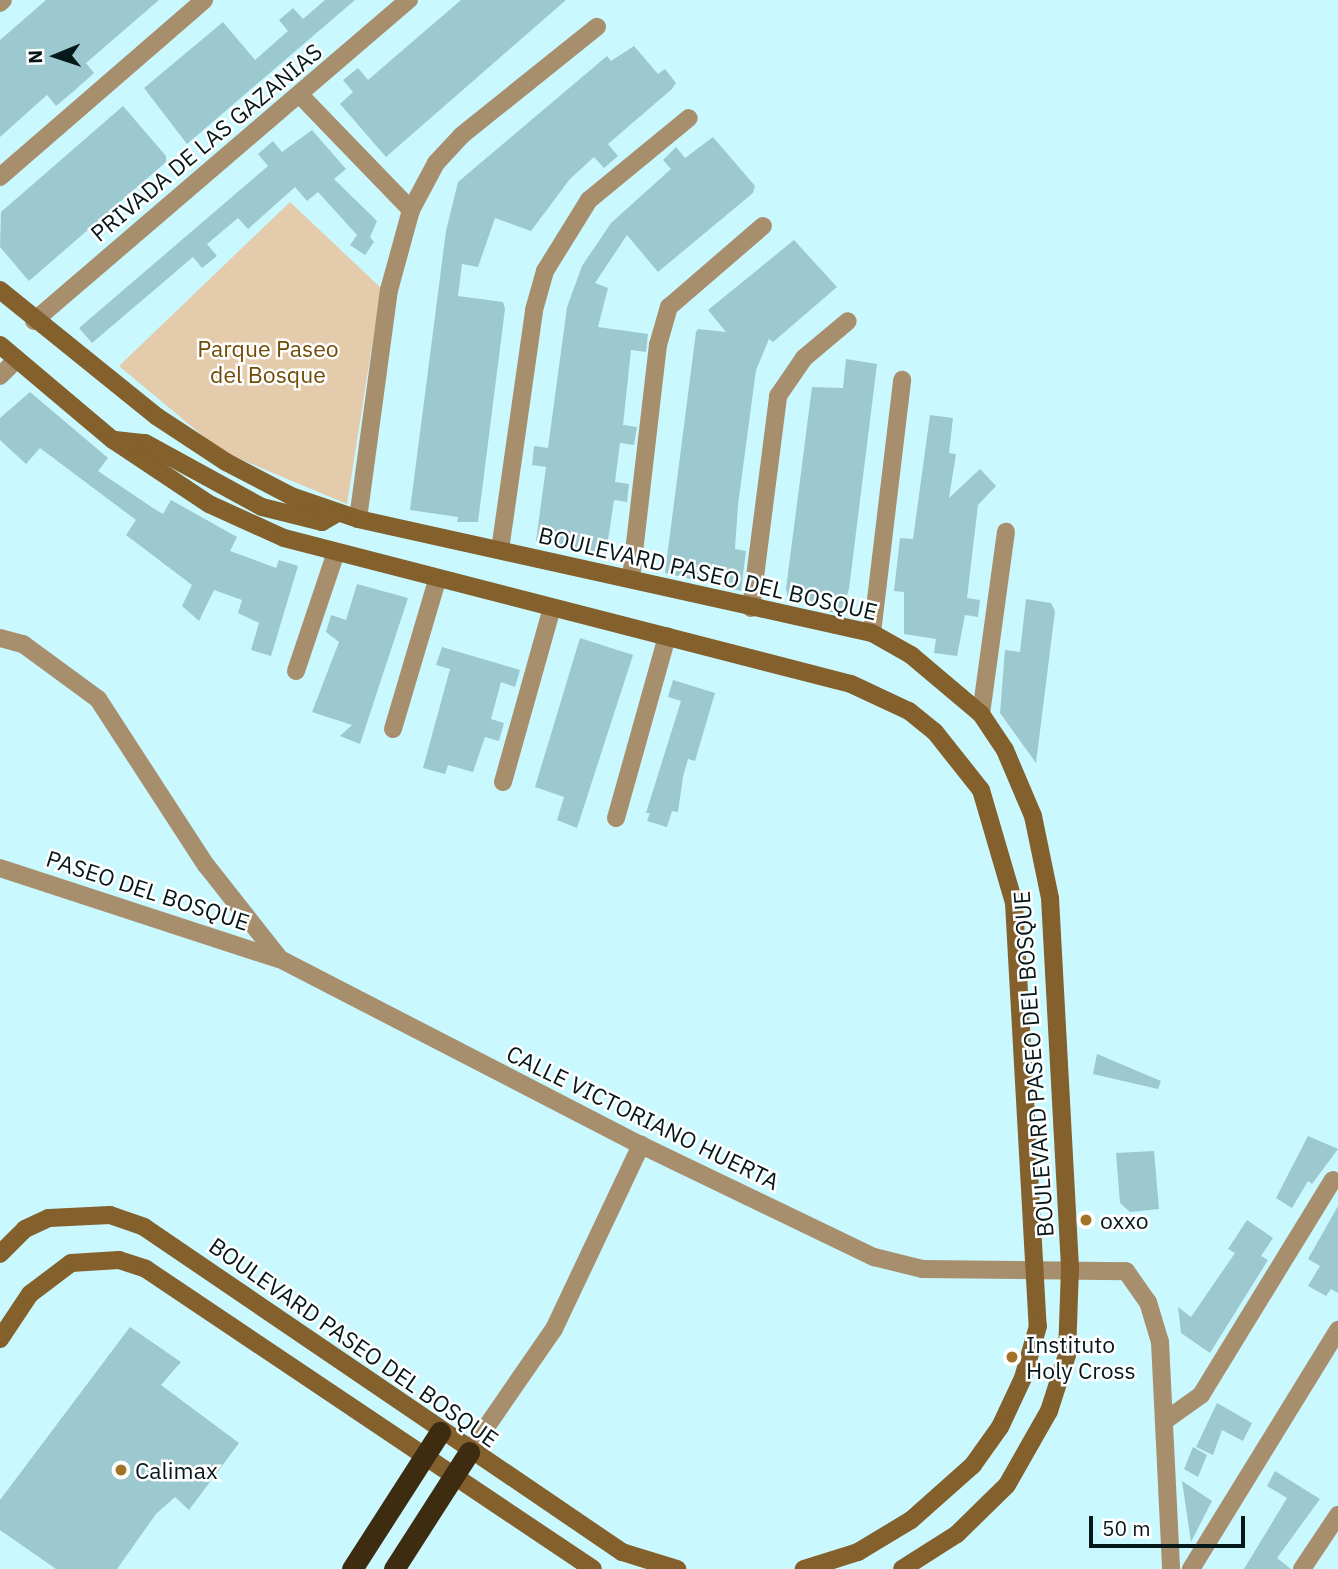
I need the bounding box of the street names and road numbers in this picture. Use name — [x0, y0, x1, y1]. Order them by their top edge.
street label: PRIVADA DE LAS GAZANIAS — [85, 37, 327, 247]
street label: BOULEVARD PASEO DEL BOSQUE — [536, 521, 880, 625]
street label: PASEO DEL BOSQUE — [43, 844, 253, 936]
street label: BOULEVARD PASEO DEL BOSQUE — [1007, 890, 1059, 1238]
street label: CALLE VICTORIANO HUERTA — [502, 1039, 784, 1195]
street label: BOULEVARD PASEO DEL BOSQUE — [204, 1231, 504, 1453]

